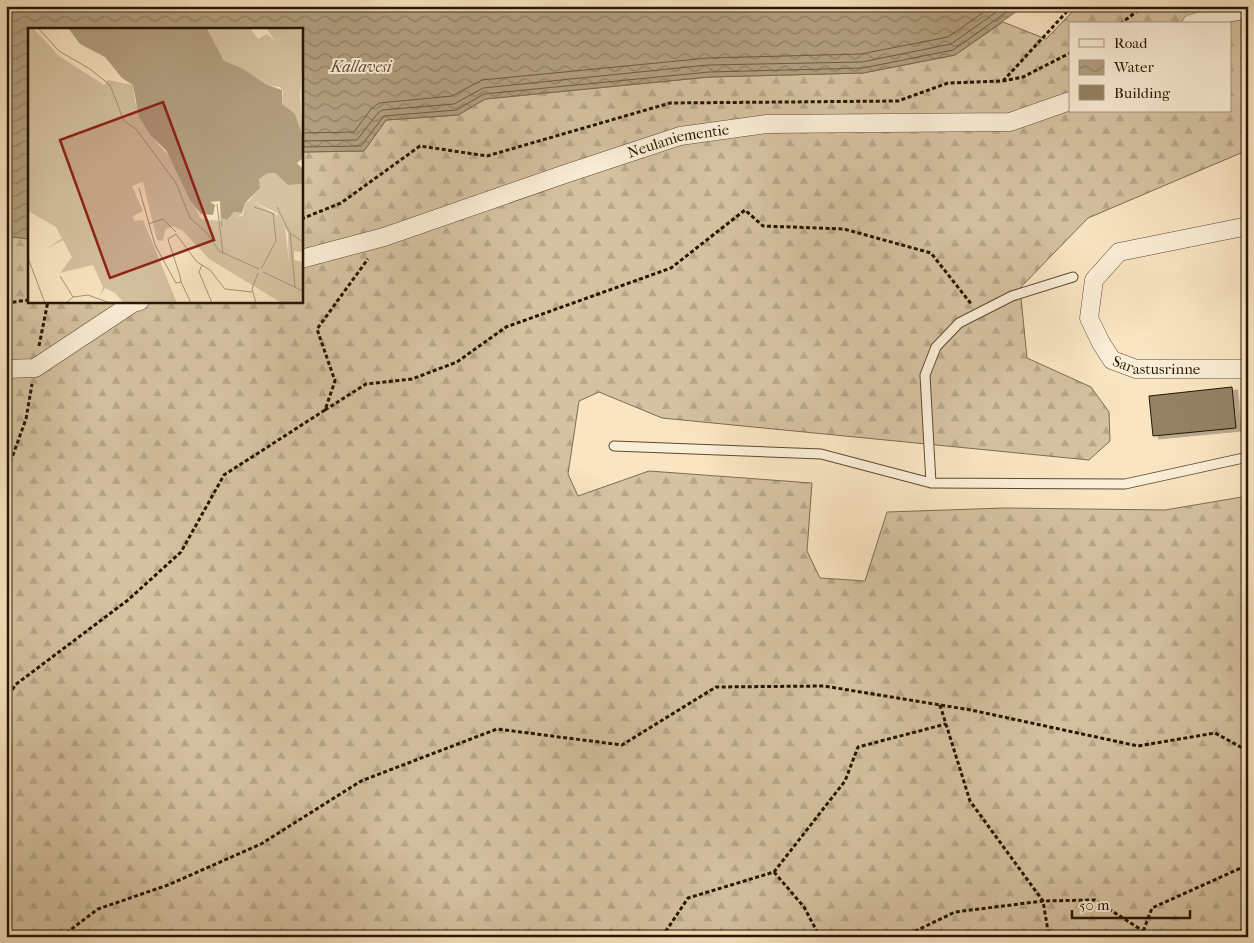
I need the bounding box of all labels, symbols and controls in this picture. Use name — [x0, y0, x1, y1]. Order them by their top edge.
legend — [1069, 22, 1232, 112]
inset map — [28, 28, 302, 302]
text: Road — [1114, 34, 1148, 52]
water label: Kallavesi — [330, 57, 393, 76]
text: Water — [1113, 58, 1154, 76]
text: Building — [1114, 84, 1171, 102]
street label: Neulaniementie — [625, 120, 731, 162]
street label: Sarastusrinne — [1110, 352, 1201, 378]
scale bar — [1072, 888, 1189, 920]
text: 50 m — [1079, 896, 1110, 914]

